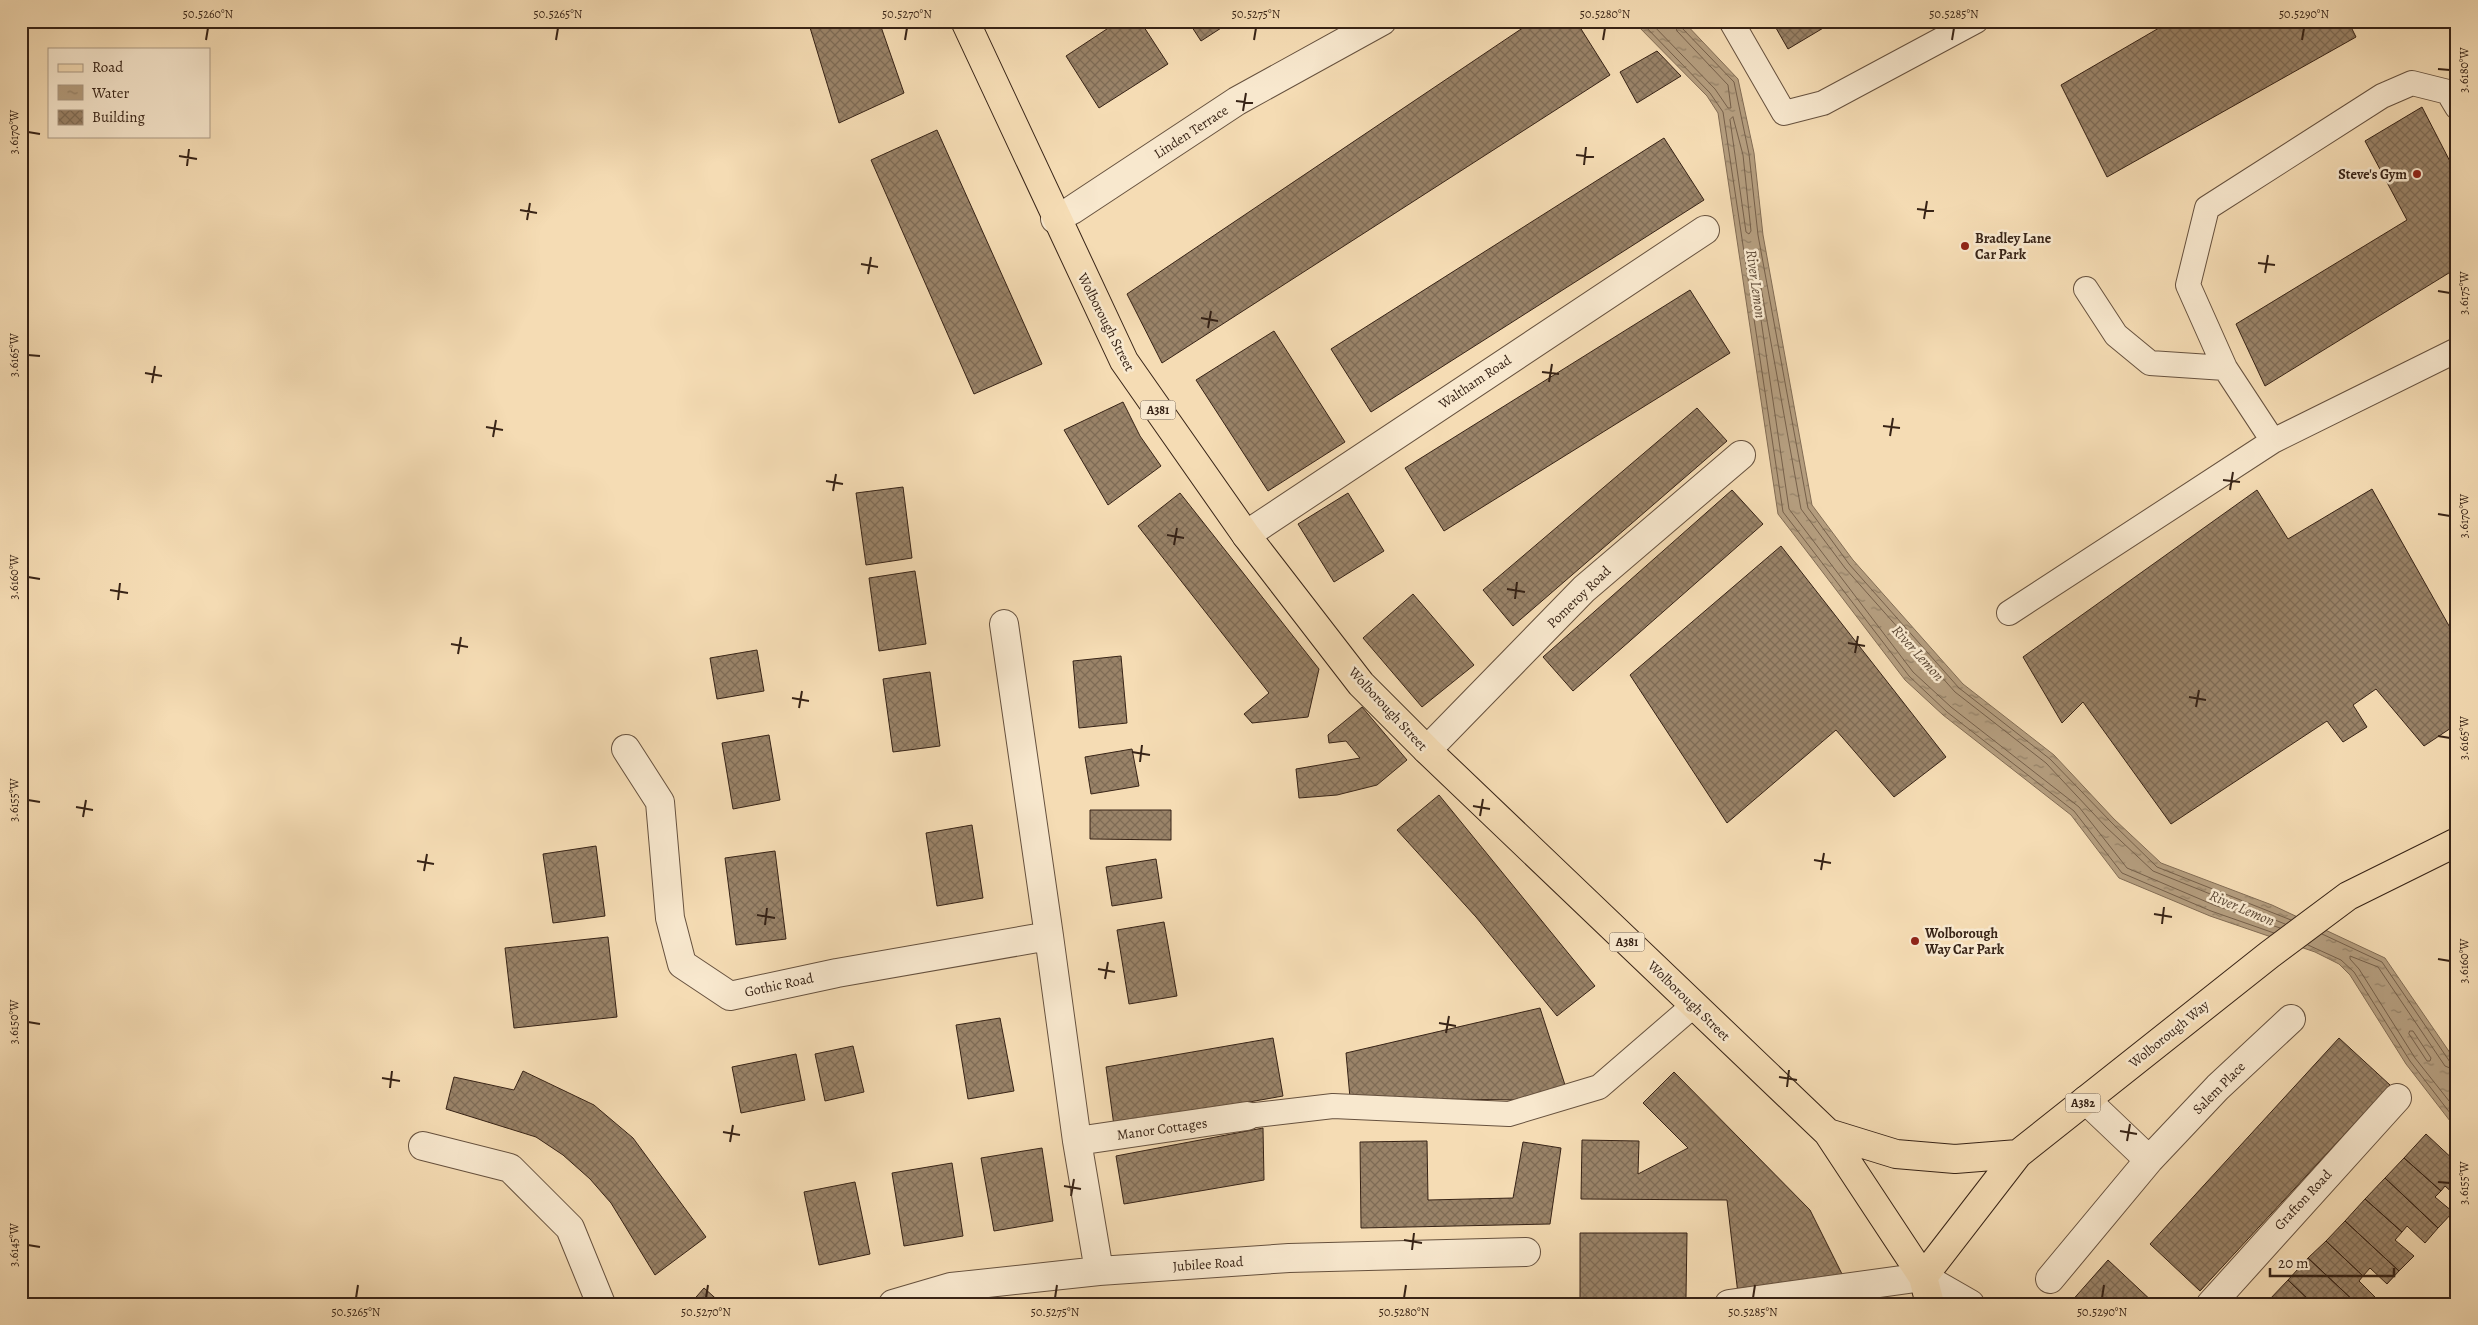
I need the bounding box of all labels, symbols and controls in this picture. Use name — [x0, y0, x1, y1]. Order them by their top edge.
text: 50.5260°N — [183, 6, 233, 22]
text: 50.5265°N — [533, 6, 583, 22]
text: 50.5270°N — [882, 6, 932, 22]
text: 50.5275°N — [1232, 6, 1281, 22]
text: 50.5280°N — [1580, 6, 1631, 22]
text: 50.5285°N — [1929, 6, 1979, 22]
text: 50.5290°N — [2279, 6, 2329, 22]
text: 3.6180°W — [2456, 47, 2472, 93]
legend — [48, 48, 210, 138]
text: Road — [92, 57, 124, 77]
text: Water — [91, 83, 129, 103]
street label: Linden Terrace — [1150, 101, 1232, 163]
text: Building — [92, 107, 145, 127]
text: 3.6170°W — [6, 109, 22, 154]
place label: Steve's Gym — [2338, 165, 2407, 184]
marker: Steve's Gym — [2411, 168, 2423, 180]
place label: Bradley Lane Car Park — [1975, 229, 2052, 264]
marker: Bradley Lane Car Park — [1959, 240, 1971, 252]
water label: River Lemon — [1741, 248, 1771, 320]
street label: Wolborough Street — [1073, 269, 1139, 375]
text: 3.6175°W — [2456, 271, 2472, 315]
text: 3.6165°W — [6, 332, 22, 377]
street label: Waltham Road — [1434, 350, 1516, 414]
road number: A381 — [1140, 400, 1176, 420]
text: 3.6170°W — [2456, 493, 2472, 538]
text: 3.6160°W — [6, 554, 22, 600]
street label: Pomeroy Road — [1543, 561, 1615, 632]
water label: River Lemon — [1887, 621, 1949, 685]
street label: Wolborough Street — [1344, 662, 1432, 755]
text: 3.6165°W — [2456, 715, 2472, 760]
text: 3.6155°W — [6, 777, 22, 822]
water label: River Lemon — [2206, 885, 2278, 931]
place label: Wolborough Way Car Park — [1924, 924, 2005, 959]
road number: A381 — [1610, 932, 1644, 952]
marker: Wolborough Way Car Park — [1909, 935, 1921, 947]
text: 3.6160°W — [2456, 938, 2472, 984]
street label: Wolborough Street — [1643, 956, 1735, 1046]
street label: Gothic Road — [743, 968, 816, 1002]
street label: Wolborough Way — [2124, 995, 2214, 1073]
text: 3.6150°W — [6, 999, 22, 1044]
street label: Salem Place — [2188, 1057, 2250, 1119]
road number: A382 — [2066, 1094, 2100, 1112]
street label: Manor Cottages — [1116, 1113, 1208, 1145]
text: 3.6155°W — [2456, 1160, 2472, 1205]
street label: Grafton Road — [2270, 1165, 2336, 1234]
text: 3.6145°W — [6, 1222, 22, 1267]
scale bar — [2270, 1245, 2394, 1277]
street label: Jubilee Road — [1172, 1252, 1244, 1276]
text: 20 m — [2278, 1253, 2309, 1273]
text: 50.5265°N — [331, 1304, 381, 1320]
text: 50.5270°N — [681, 1304, 731, 1320]
text: 50.5275°N — [1031, 1304, 1080, 1320]
text: 50.5280°N — [1379, 1304, 1430, 1320]
text: 50.5285°N — [1728, 1304, 1778, 1320]
text: 50.5290°N — [2077, 1304, 2127, 1320]

